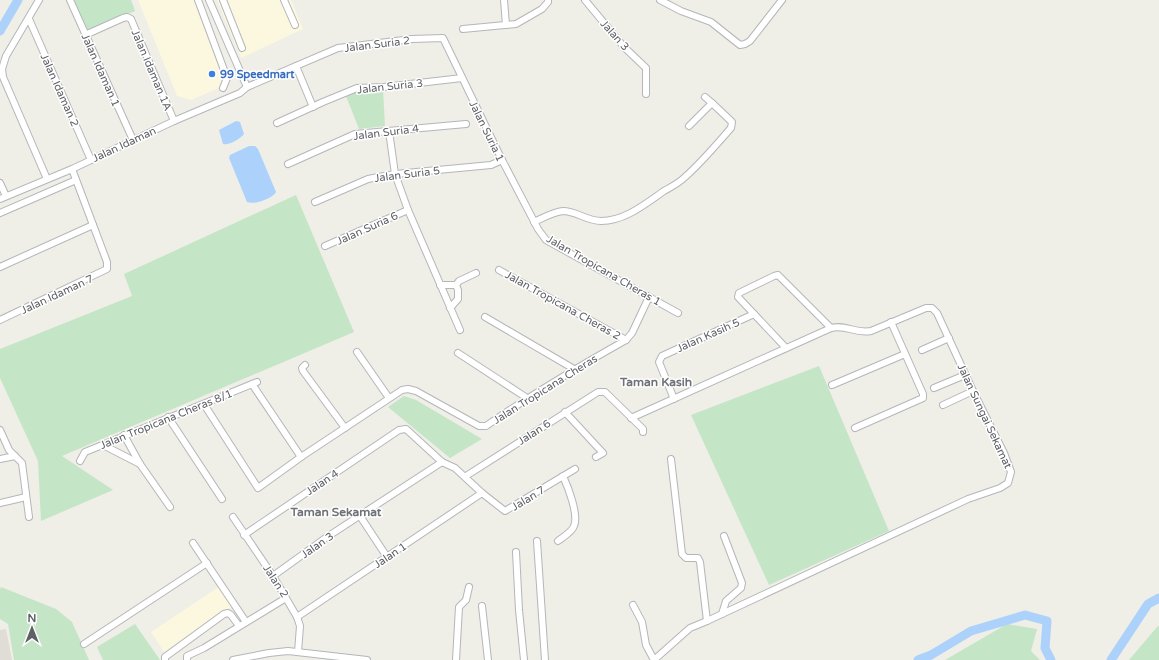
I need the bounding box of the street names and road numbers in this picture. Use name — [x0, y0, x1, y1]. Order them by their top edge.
street label: Jalan 3 — [598, 17, 632, 53]
street label: Jalan Idaman 1A — [129, 28, 174, 113]
street label: Jalan Idaman 1 — [79, 32, 122, 109]
street label: Jalan Suria 2 — [343, 34, 411, 55]
street label: Jalan Idaman 2 — [38, 52, 82, 129]
street label: Jalan Suria 3 — [357, 77, 424, 96]
street label: Jalan Suria 1 — [466, 99, 507, 164]
street label: Jalan Suria 4 — [352, 122, 420, 143]
street label: Jalan Idaman — [90, 124, 158, 165]
street label: Jalan Suria 5 — [373, 164, 441, 185]
street label: Jalan Suria 6 — [334, 209, 400, 248]
street label: Jalan Tropicana Cheras 1 — [544, 232, 663, 309]
street label: Jalan Tropicana Cheras 2 — [503, 268, 623, 343]
street label: Jalan Idaman 7 — [19, 272, 96, 317]
street label: Jalan Kasih 5 — [675, 316, 742, 355]
street label: Jalan Tropicana Cheras — [491, 352, 600, 427]
street label: Jalan Sungai Sekamat — [955, 362, 1015, 471]
street label: Jalan Tropicana Cheras 8/1 — [98, 387, 234, 452]
street label: Jalan 6 — [515, 417, 553, 448]
street label: Jalan 4 — [303, 467, 341, 498]
street label: Jalan 7 — [509, 483, 547, 513]
street label: Jalan 3 — [299, 530, 336, 561]
street label: Jalan 1 — [371, 540, 409, 571]
street label: Jalan 2 — [260, 562, 291, 600]

